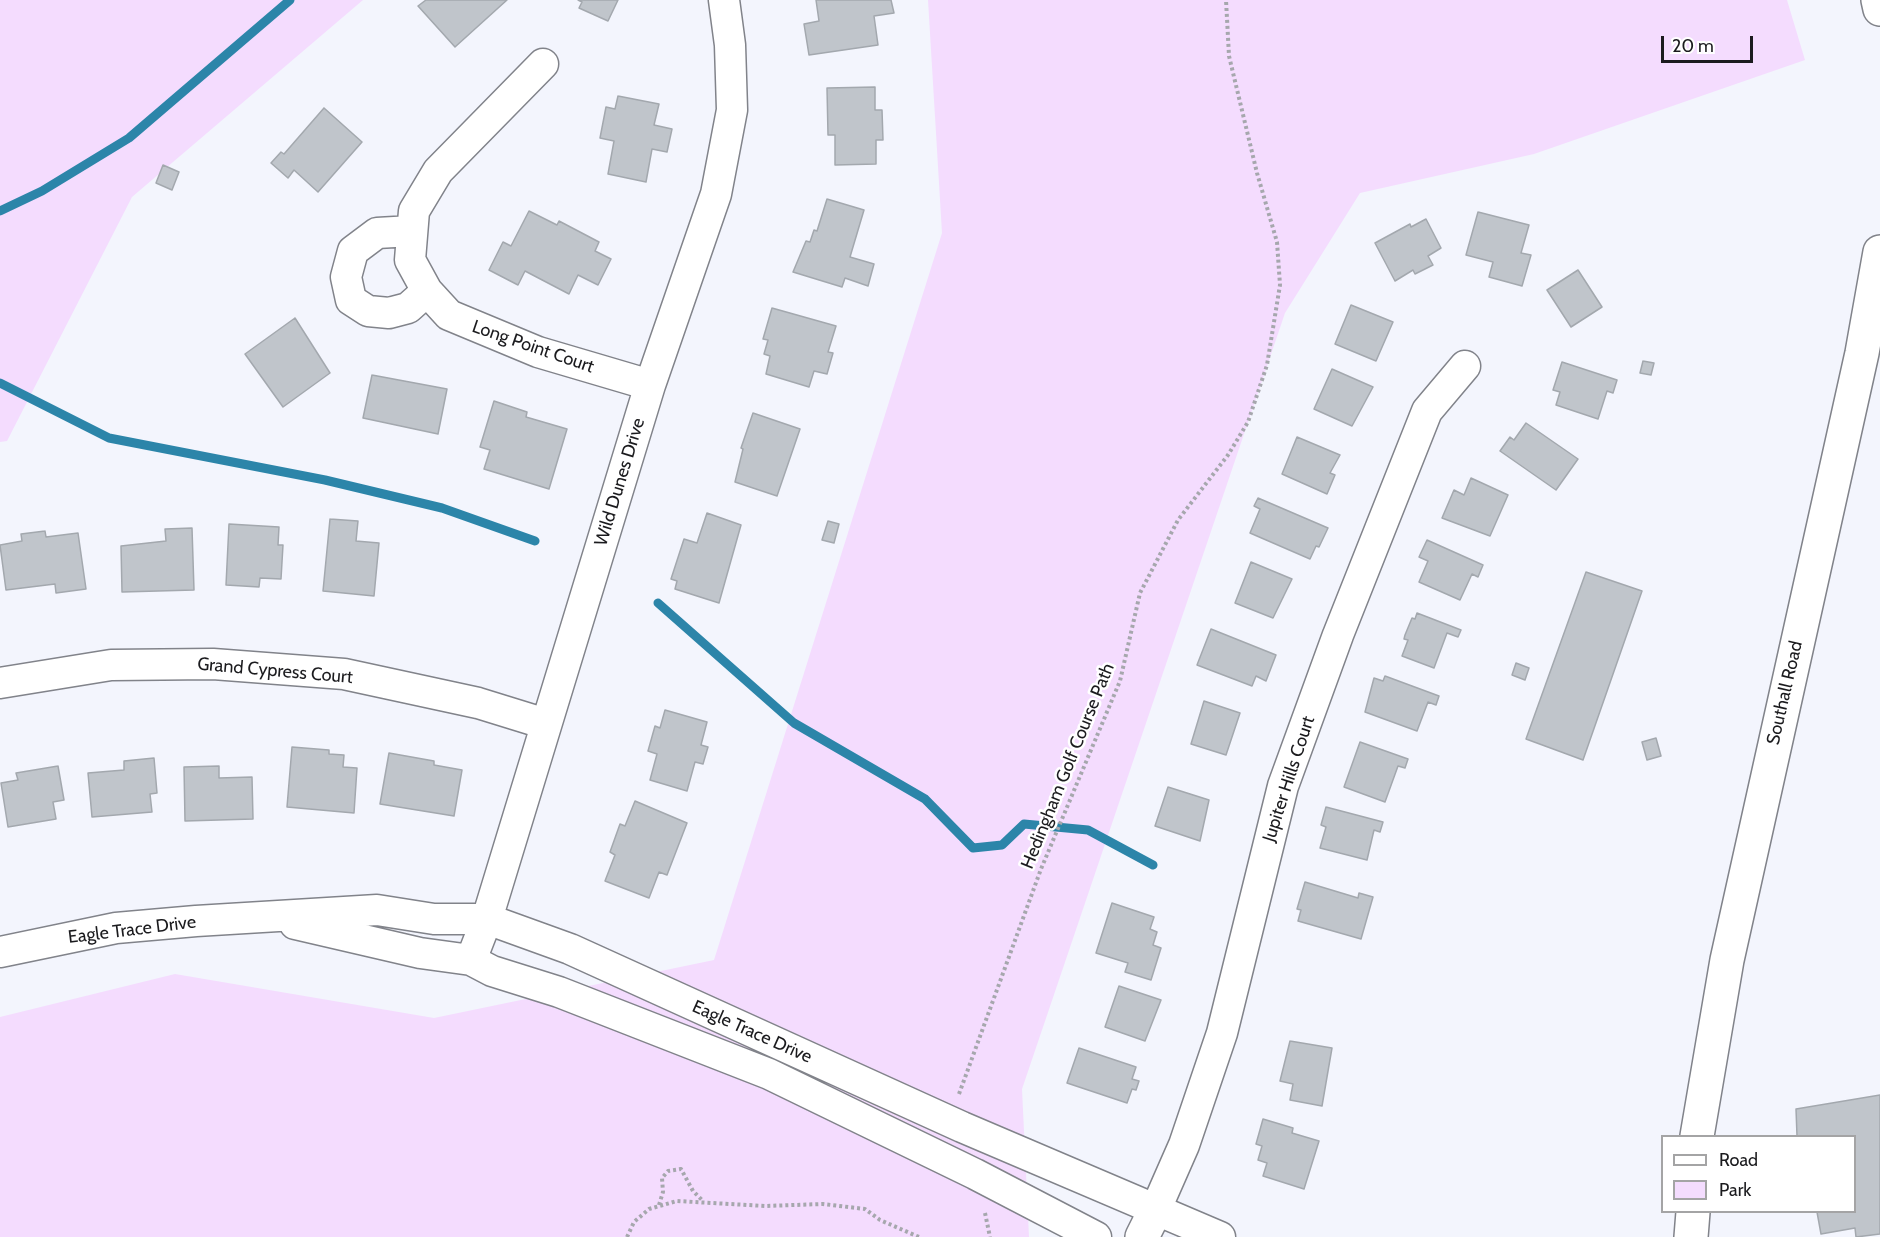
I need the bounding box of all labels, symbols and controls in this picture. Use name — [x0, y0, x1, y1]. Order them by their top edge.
scale bar — [1664, 24, 1756, 62]
text: 20 m — [1672, 35, 1714, 57]
street label: Long Point Court — [469, 316, 597, 378]
street label: Wild Dunes Drive — [590, 415, 650, 549]
street label: Southall Road — [1763, 639, 1807, 747]
street label: Grand Cypress Court — [196, 653, 354, 689]
street label: Hedingham Golf Course Path — [1017, 660, 1119, 872]
street label: Jupiter Hills Court — [1259, 713, 1319, 845]
street label: Eagle Trace Drive — [67, 911, 197, 949]
street label: Eagle Trace Drive — [689, 996, 815, 1068]
legend — [1661, 1135, 1856, 1213]
text: Road — [1719, 1149, 1758, 1171]
text: Park — [1719, 1179, 1751, 1201]

